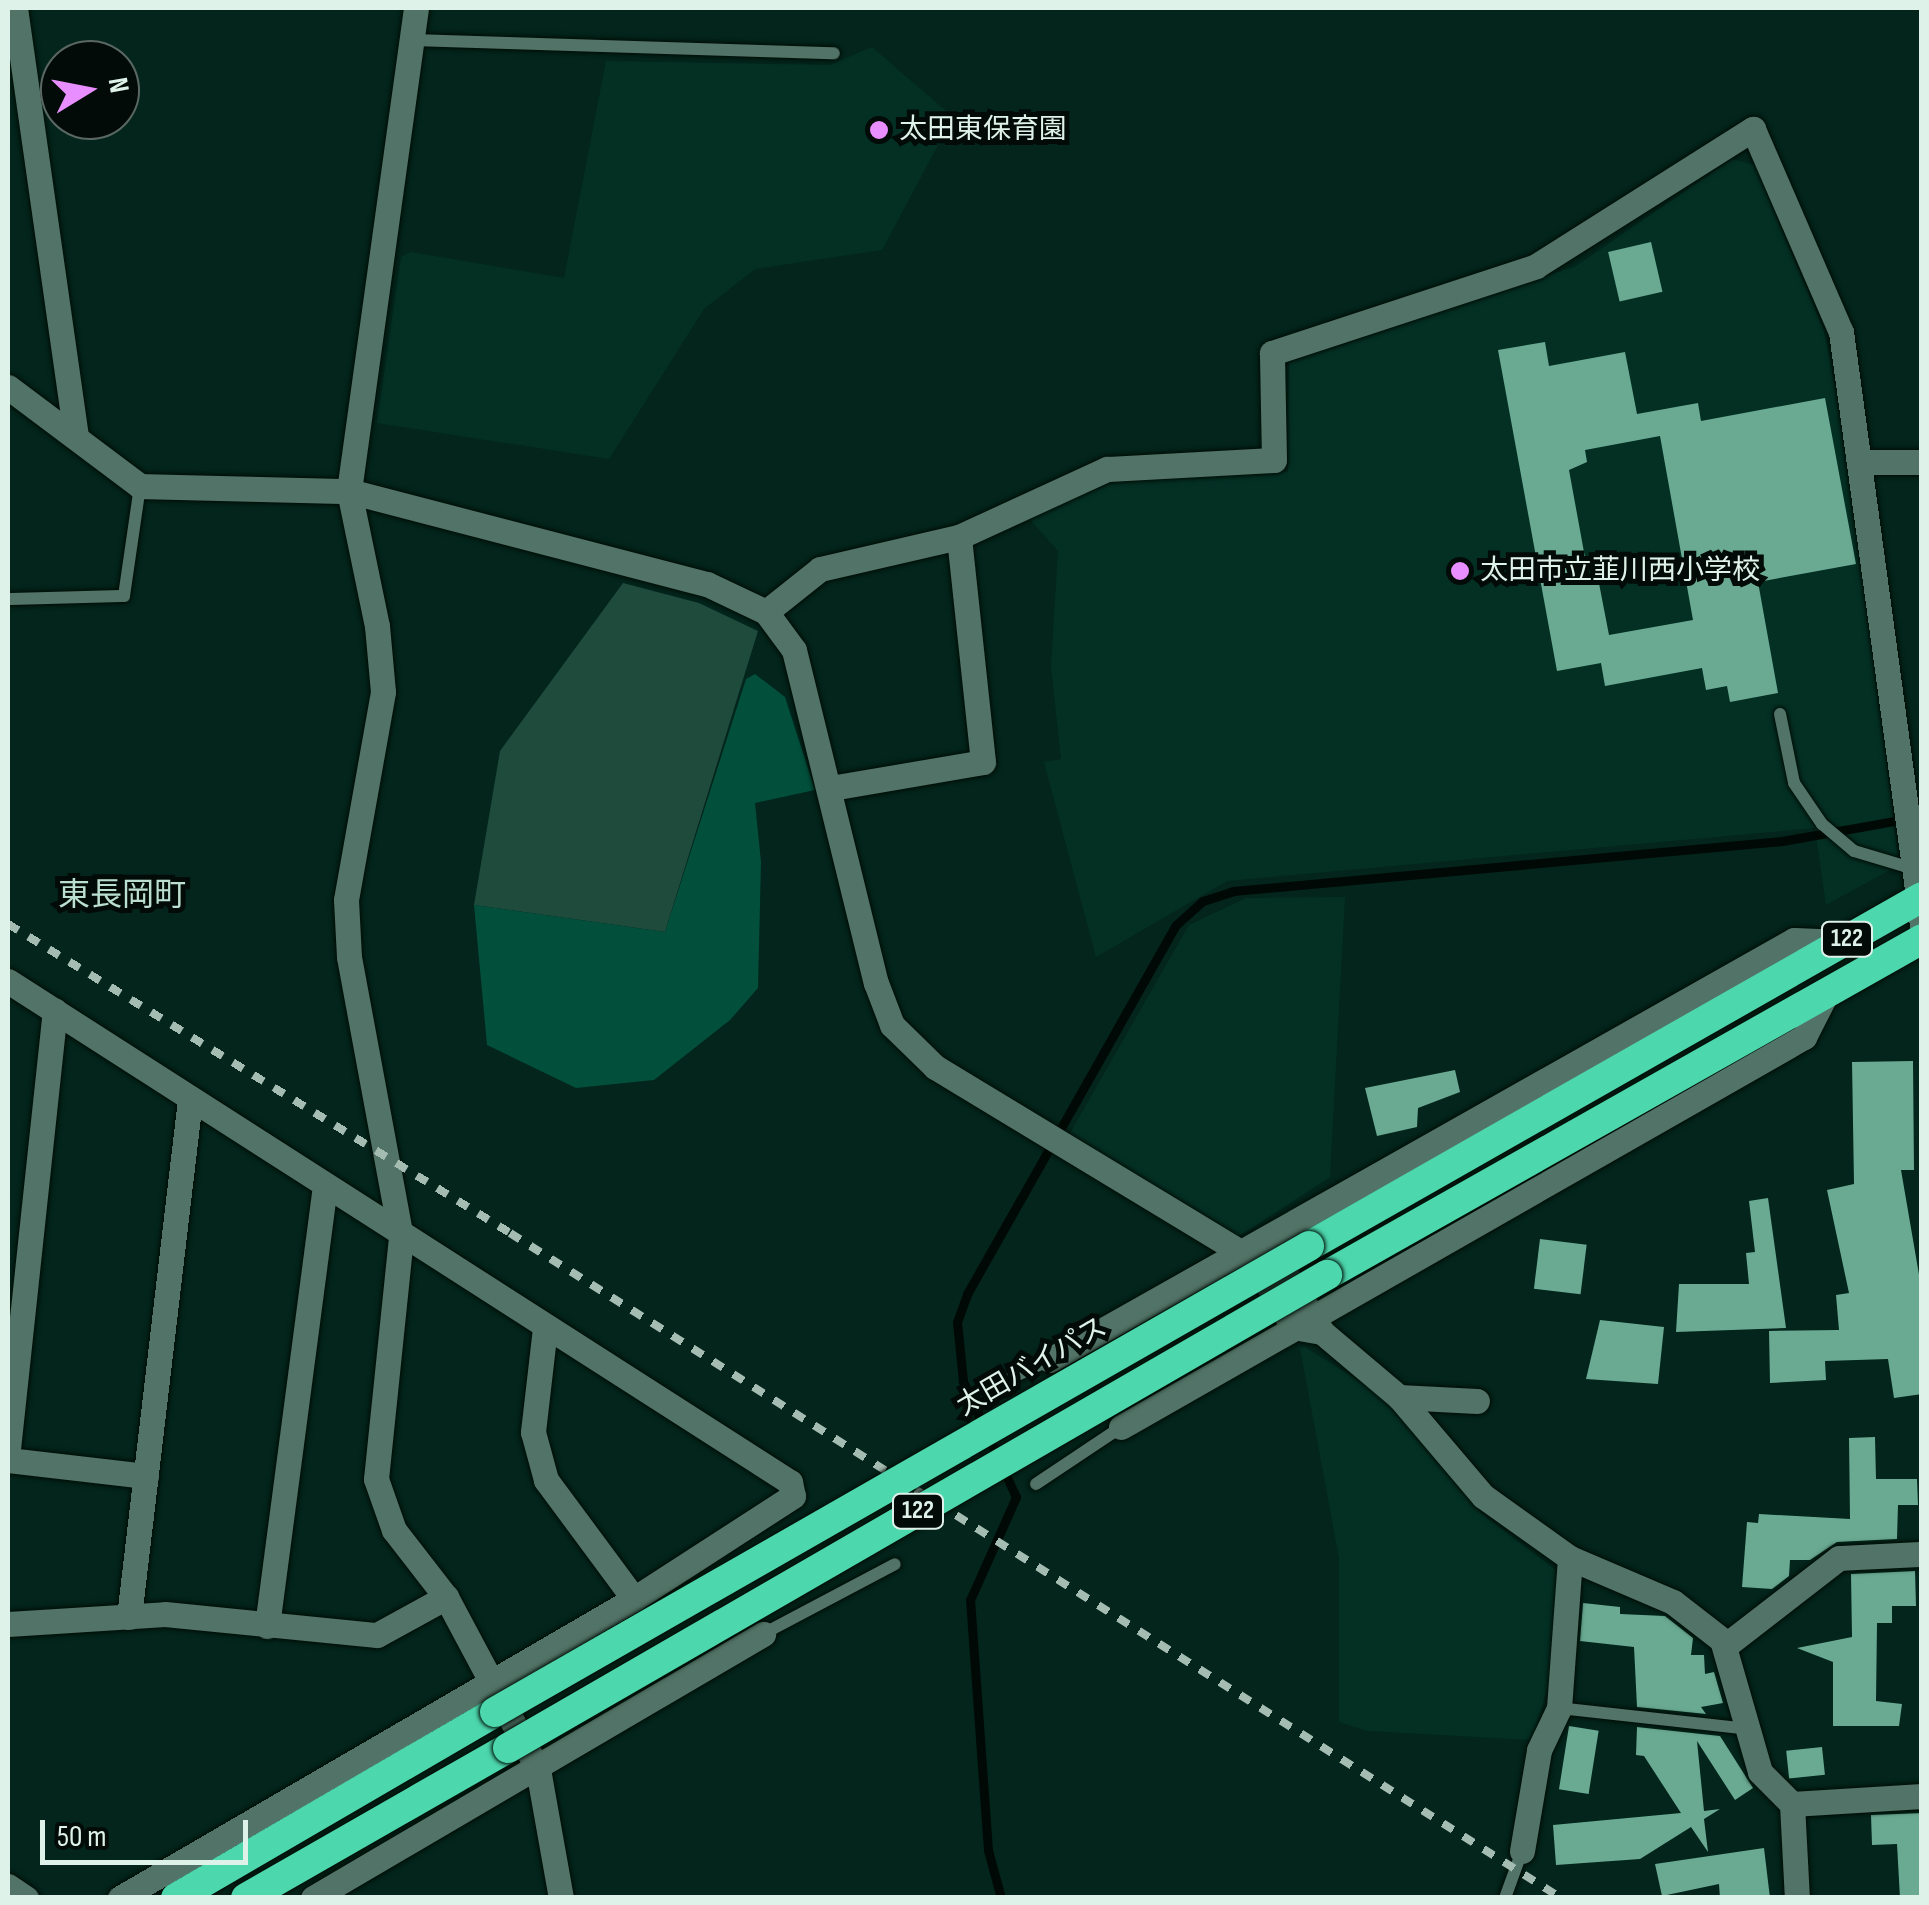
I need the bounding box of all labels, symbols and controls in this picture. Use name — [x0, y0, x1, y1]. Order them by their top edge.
north arrow — [40, 40, 140, 140]
text: N — [101, 75, 136, 95]
place label: 太田東保育園 — [899, 113, 1067, 147]
marker: 太田東保育園 — [868, 119, 890, 141]
place label: 太田市立韮川西小学校 — [1480, 554, 1760, 588]
marker: 太田市立韮川西小学校 — [1449, 560, 1471, 582]
district label: 東長岡町 — [58, 877, 186, 915]
road number: 122 — [1820, 919, 1874, 959]
street label: 太田バイパス — [951, 1310, 1113, 1424]
road number: 122 — [890, 1491, 946, 1531]
scale bar — [45, 1800, 252, 1862]
text: 50 m — [57, 1819, 106, 1855]

